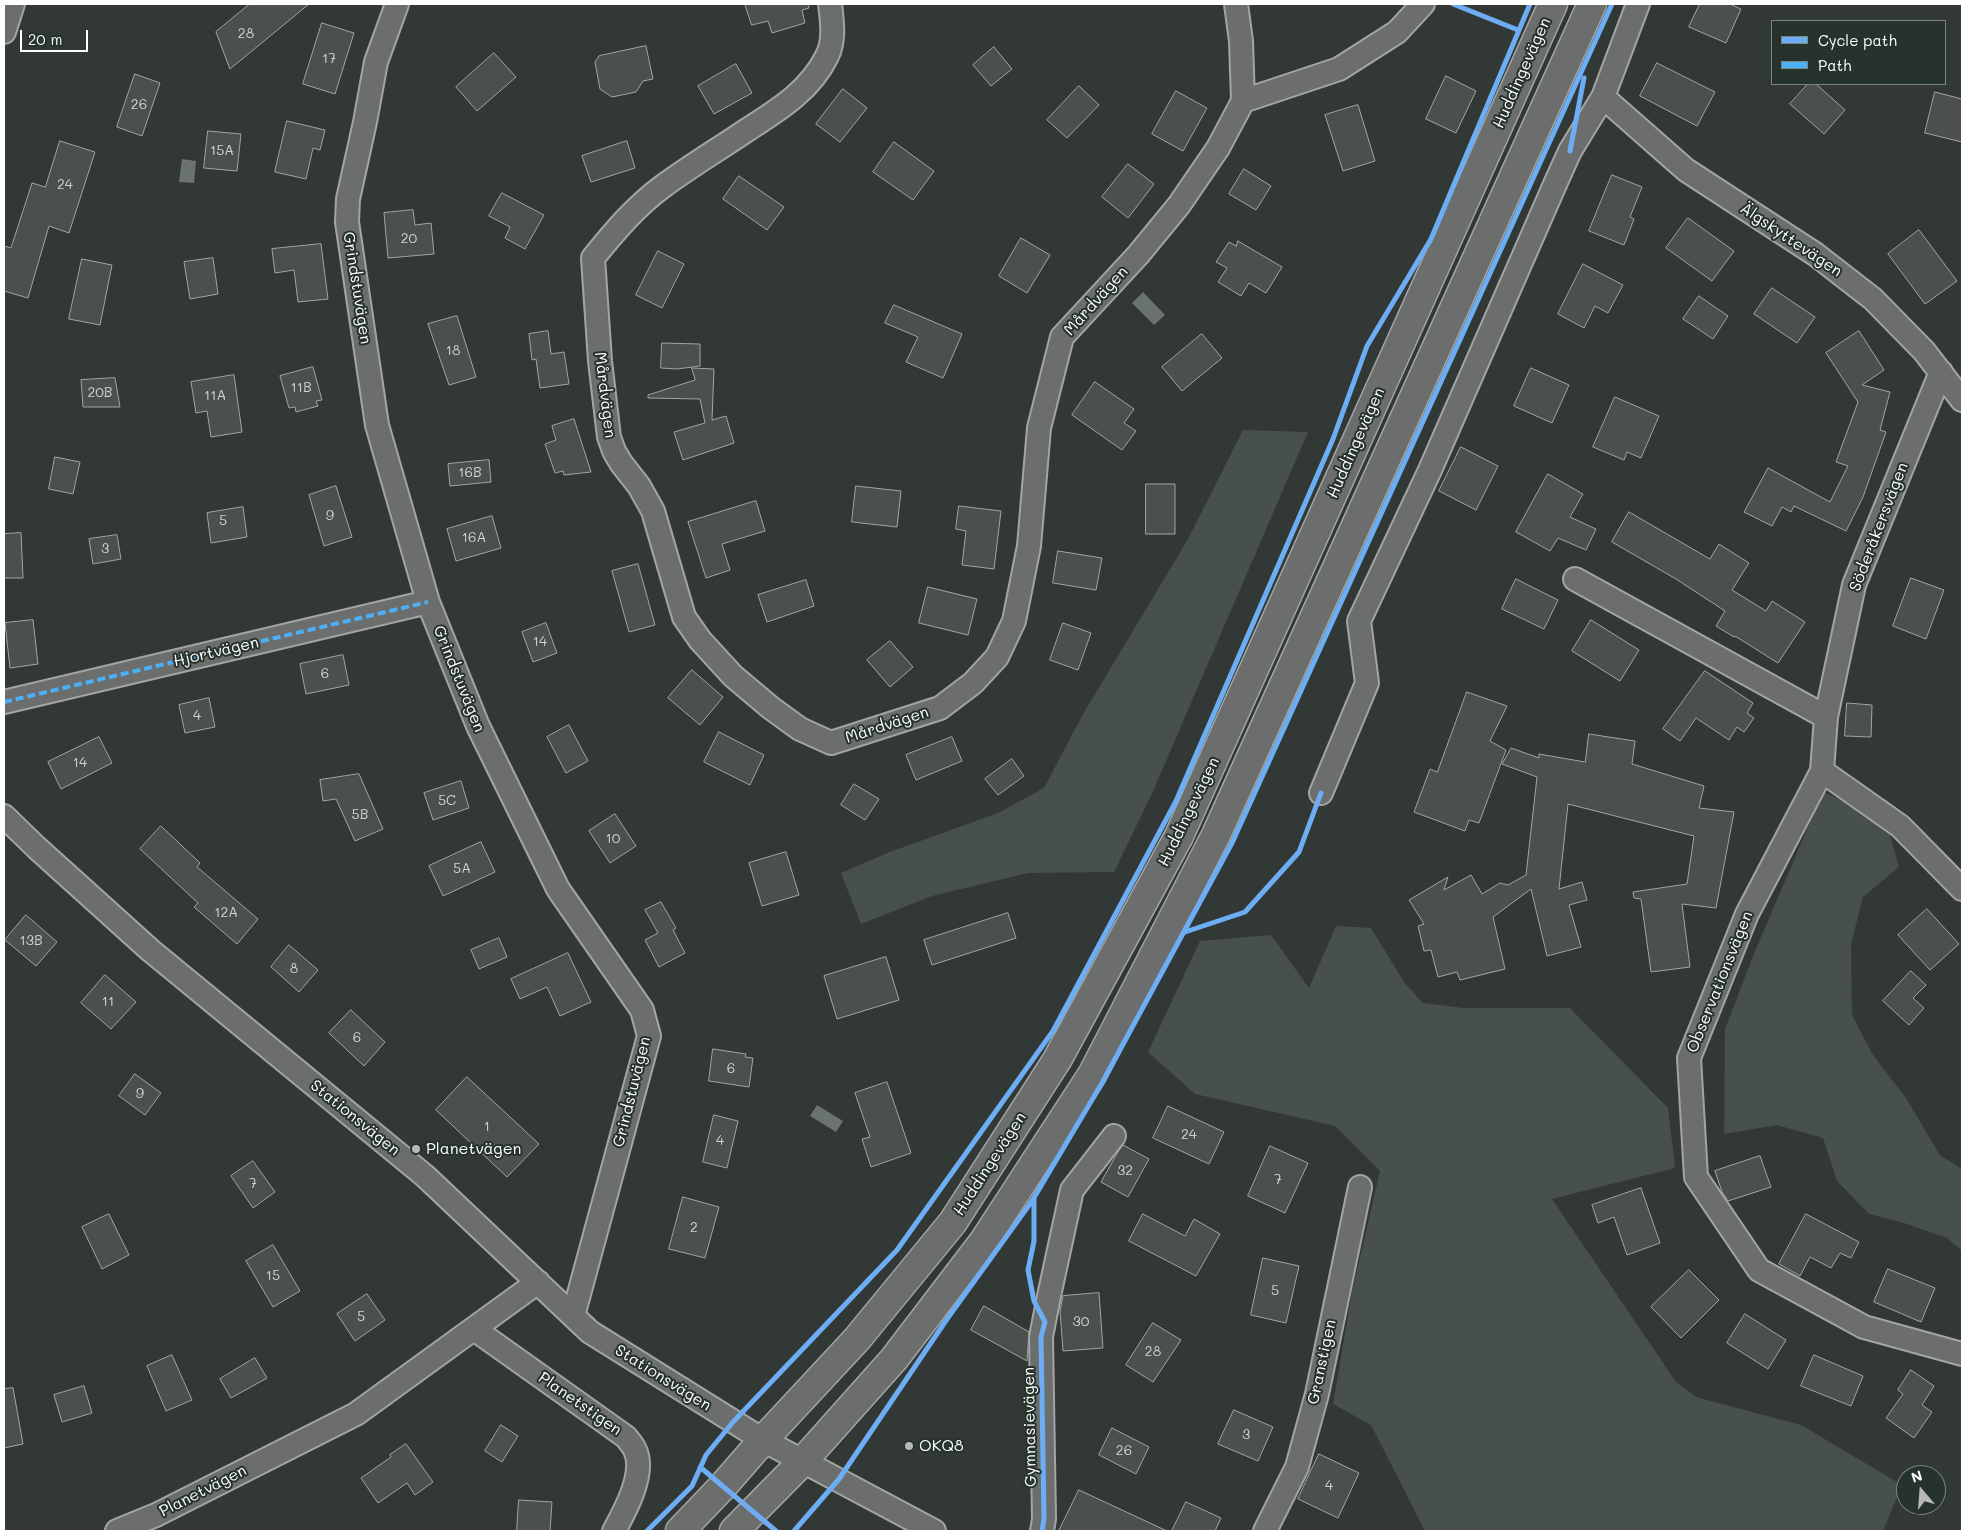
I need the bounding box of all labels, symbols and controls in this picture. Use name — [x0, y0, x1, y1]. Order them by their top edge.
street label: Huddingevägen — [1489, 15, 1555, 131]
scale bar — [22, 20, 90, 52]
legend — [1771, 20, 1946, 85]
house number: 28 — [238, 26, 254, 42]
text: 20 m — [28, 29, 62, 49]
text: Cycle path — [1818, 30, 1897, 50]
house number: 17 — [322, 51, 336, 67]
text: Path — [1818, 55, 1852, 75]
house number: 26 — [131, 97, 147, 113]
house number: 15A — [210, 143, 234, 159]
house number: 24 — [57, 177, 73, 193]
street label: Älgskyttevägen — [1736, 199, 1846, 281]
street label: Grindstuvägen — [339, 231, 375, 345]
house number: 20 — [401, 231, 417, 247]
street label: Mårdvägen — [1060, 262, 1132, 340]
house number: 18 — [446, 343, 460, 359]
street label: Mårdvägen — [590, 351, 620, 439]
house number: 11B — [290, 380, 312, 396]
house number: 20B — [87, 385, 113, 401]
street label: Huddingevägen — [1323, 385, 1389, 501]
house number: 11A — [204, 388, 226, 404]
street label: Söderåkersvägen — [1846, 460, 1912, 594]
house number: 16B — [458, 465, 482, 481]
house number: 9 — [326, 508, 334, 524]
house number: 5 — [219, 513, 227, 529]
house number: 16A — [462, 530, 486, 546]
house number: 3 — [101, 541, 109, 557]
street label: Grindstuvägen — [429, 623, 489, 735]
street label: Hjortvägen — [171, 633, 261, 671]
house number: 14 — [533, 634, 547, 650]
house number: 6 — [321, 666, 329, 682]
street label: Mårdvägen — [843, 702, 931, 748]
house number: 4 — [193, 708, 201, 724]
street label: Huddingevägen — [1154, 754, 1224, 870]
house number: 14 — [73, 755, 87, 771]
house number: 5C — [438, 793, 456, 809]
house number: 5B — [352, 807, 368, 823]
house number: 10 — [606, 831, 620, 847]
house number: 5A — [453, 861, 471, 877]
house number: 12A — [214, 905, 238, 921]
street label: Observationsvägen — [1683, 908, 1757, 1056]
house number: 13B — [19, 933, 43, 949]
house number: 8 — [290, 961, 298, 977]
house number: 11 — [102, 994, 114, 1010]
house number: 6 — [353, 1030, 361, 1046]
street label: Grindstuvägen — [609, 1035, 655, 1149]
house number: 6 — [727, 1061, 735, 1077]
street label: Stationsvägen — [306, 1076, 404, 1160]
house number: 9 — [136, 1086, 144, 1102]
street label: Huddingevägen — [949, 1109, 1031, 1219]
house number: 1 — [484, 1119, 490, 1135]
house number: 24 — [1181, 1127, 1197, 1143]
house number: 4 — [716, 1133, 724, 1149]
place label: Planetvägen — [426, 1139, 521, 1159]
marker: Planetvägen — [410, 1143, 422, 1155]
house number: 32 — [1117, 1163, 1133, 1179]
house number: 7 — [1274, 1172, 1282, 1188]
house number: 7 — [249, 1176, 257, 1192]
house number: 2 — [690, 1220, 698, 1236]
house number: 15 — [266, 1268, 280, 1284]
house number: 5 — [1271, 1283, 1279, 1299]
house number: 5 — [357, 1309, 365, 1325]
house number: 30 — [1073, 1314, 1089, 1330]
street label: Granstigen — [1304, 1318, 1340, 1406]
street label: Stationsvägen — [611, 1341, 715, 1415]
house number: 28 — [1145, 1344, 1161, 1360]
street label: Gymnasievägen — [1019, 1367, 1041, 1487]
street label: Planetstigen — [535, 1368, 625, 1440]
house number: 3 — [1242, 1427, 1250, 1443]
place label: OKQ8 — [919, 1436, 964, 1456]
marker: OKQ8 — [903, 1440, 915, 1452]
house number: 26 — [1116, 1443, 1132, 1459]
street label: Planetvägen — [156, 1461, 250, 1521]
north arrow — [1896, 1465, 1946, 1515]
text: N — [1909, 1466, 1925, 1487]
house number: 4 — [1325, 1478, 1333, 1494]

